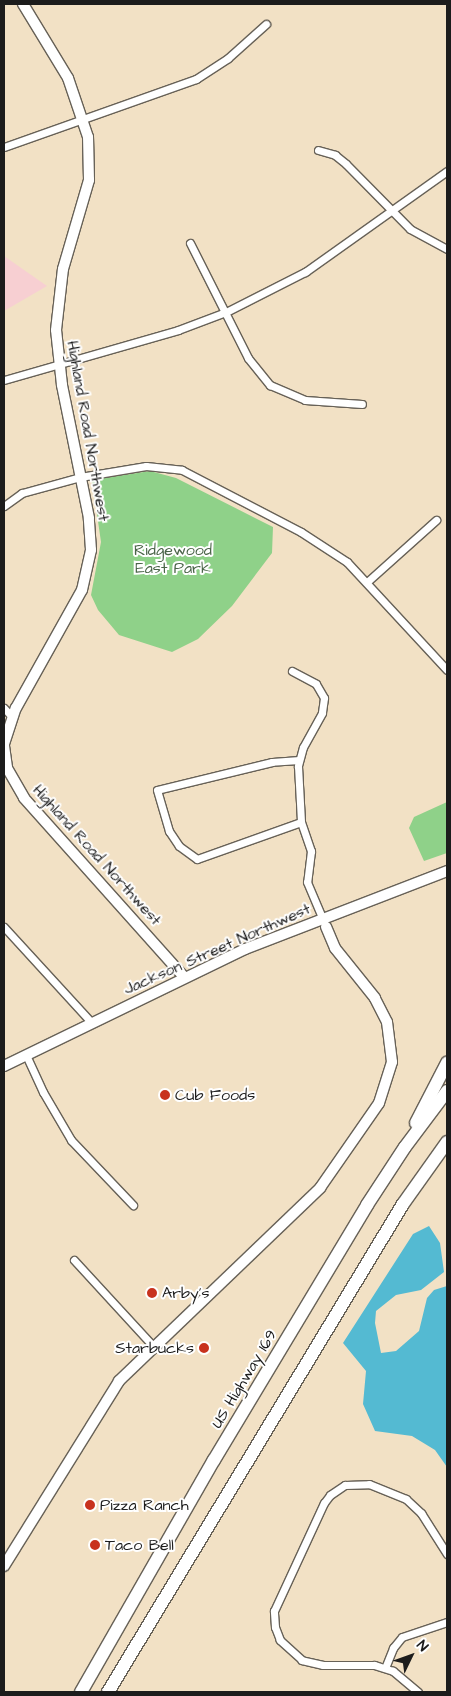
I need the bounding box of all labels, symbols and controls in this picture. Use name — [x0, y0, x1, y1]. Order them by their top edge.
street label: Highland Road Northwest — [63, 339, 113, 523]
park label: Ridgewood East Park — [134, 540, 212, 578]
street label: Highland Road Northwest — [29, 781, 165, 929]
street label: Jackson Street Northwest — [121, 899, 313, 999]
place label: Cub Foods — [175, 1085, 255, 1105]
marker: Cub Foods — [159, 1089, 171, 1101]
place label: Arby's — [162, 1283, 209, 1303]
marker: Arby's — [146, 1287, 158, 1299]
street label: US Highway 169 — [207, 1326, 281, 1432]
place label: Starbucks — [115, 1338, 194, 1358]
marker: Starbucks — [198, 1342, 210, 1354]
place label: Pizza Ranch — [100, 1495, 189, 1515]
marker: Pizza Ranch — [84, 1499, 96, 1511]
place label: Taco Bell — [105, 1535, 174, 1555]
marker: Taco Bell — [89, 1539, 101, 1551]
north arrow — [386, 1631, 436, 1681]
text: N — [412, 1636, 433, 1656]

